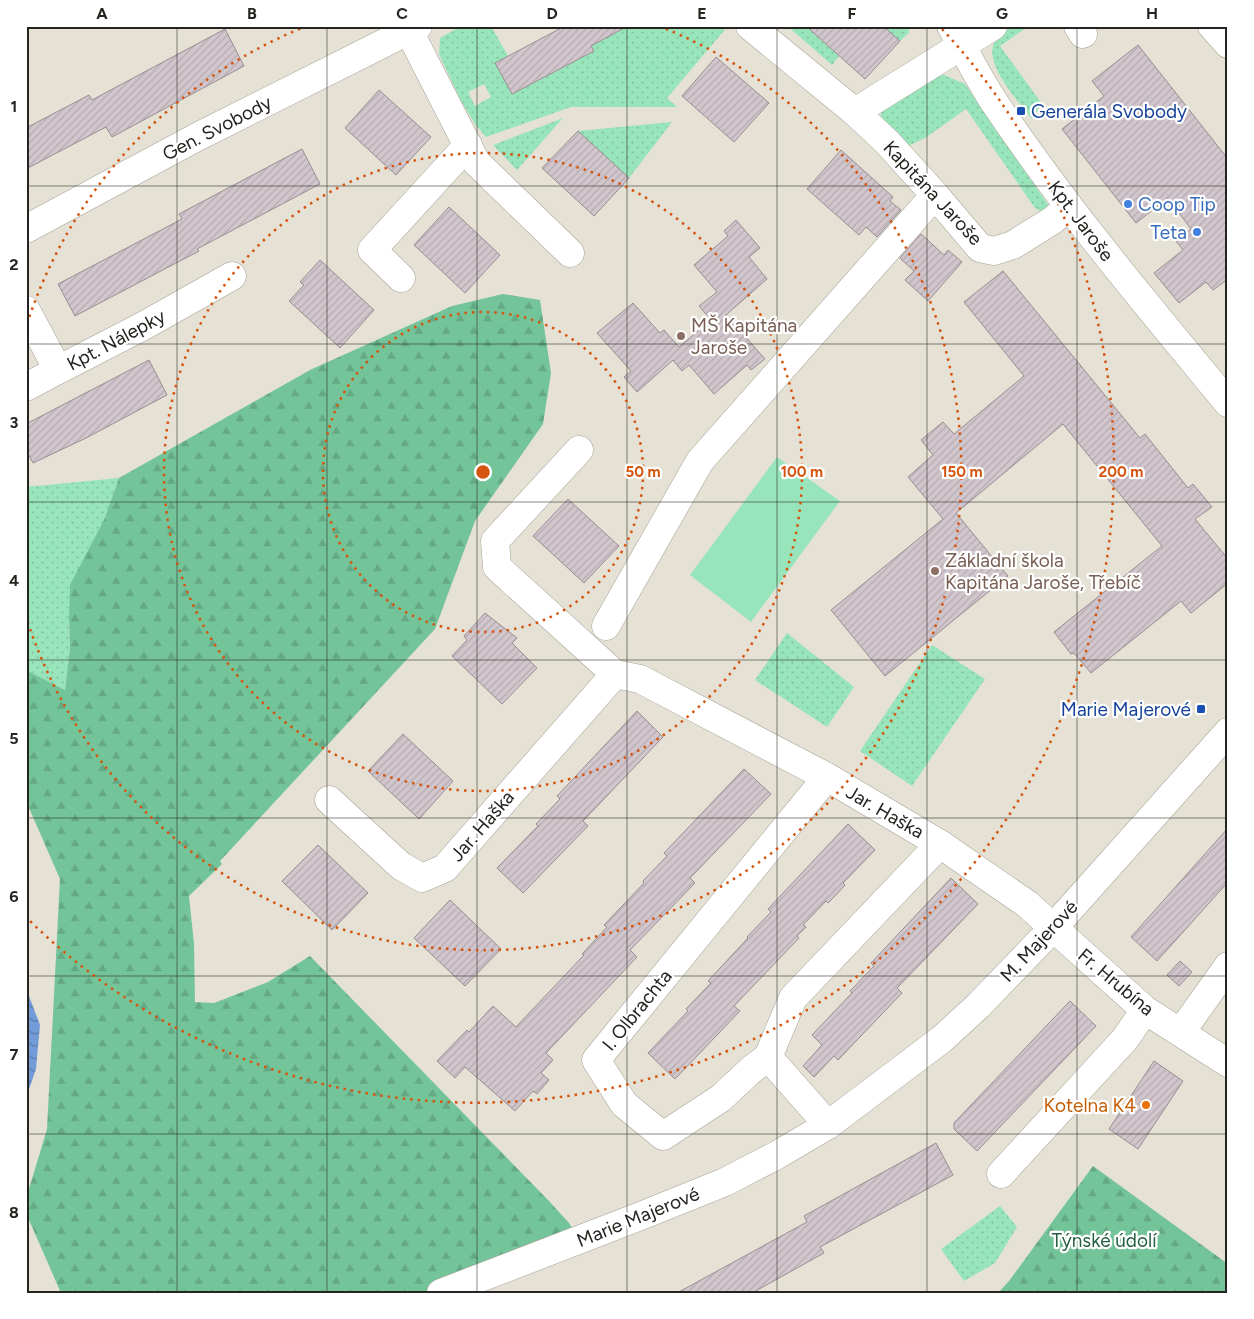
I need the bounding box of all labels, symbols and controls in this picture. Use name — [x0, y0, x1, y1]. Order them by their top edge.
text: A — [96, 4, 108, 23]
text: B — [247, 4, 257, 23]
text: C — [396, 4, 408, 23]
text: D — [546, 4, 558, 23]
text: E — [697, 4, 707, 23]
text: F — [848, 4, 857, 23]
text: G — [996, 4, 1008, 23]
text: H — [1146, 4, 1158, 23]
street label: Gen. Svobody — [158, 91, 276, 165]
text: 1 — [11, 97, 17, 116]
place label: Generála Svobody — [1031, 100, 1187, 123]
marker: Generála Svobody — [1015, 105, 1027, 117]
street label: Kapitána Jaroše — [879, 136, 987, 250]
street label: Kpt. Jaroše — [1043, 176, 1119, 266]
place label: Coop Tip — [1138, 193, 1216, 216]
marker: Coop Tip — [1122, 198, 1134, 210]
place label: Teta — [1150, 221, 1187, 244]
marker: Teta — [1191, 226, 1203, 238]
text: 2 — [9, 255, 19, 274]
street label: Kpt. Nálepky — [63, 304, 169, 376]
place label: MŠ Kapitána Jaroše — [691, 314, 797, 359]
marker: MŠ Kapitána Jaroše — [675, 330, 687, 342]
text: 3 — [10, 413, 19, 432]
centre of rings — [474, 463, 492, 481]
text: 50 m — [625, 463, 661, 481]
text: 100 m — [781, 463, 823, 481]
text: 150 m — [941, 463, 983, 481]
text: 200 m — [1099, 463, 1143, 481]
place label: Základní škola Kapitána Jaroše, Třebíč — [945, 549, 1141, 594]
marker: Základní škola Kapitána Jaroše, Třebíč — [929, 565, 941, 577]
text: 4 — [9, 571, 19, 590]
place label: Marie Majerové — [1061, 698, 1191, 721]
marker: Marie Majerové — [1195, 703, 1207, 715]
text: 5 — [9, 729, 19, 748]
street label: Jar. Haška — [842, 781, 928, 843]
street label: Jar. Haška — [445, 786, 519, 866]
text: 6 — [9, 887, 19, 906]
street label: M. Majerové — [995, 895, 1083, 987]
street label: Fr. Hrubína — [1073, 944, 1159, 1020]
street label: I. Olbrachta — [597, 965, 677, 1055]
text: 7 — [10, 1045, 19, 1064]
place label: Kotelna K4 — [1043, 1094, 1136, 1117]
marker: Kotelna K4 — [1140, 1099, 1152, 1111]
street label: Marie Majerové — [573, 1182, 703, 1252]
text: 8 — [9, 1203, 19, 1222]
park label: Týnské údolí — [1051, 1229, 1158, 1252]

